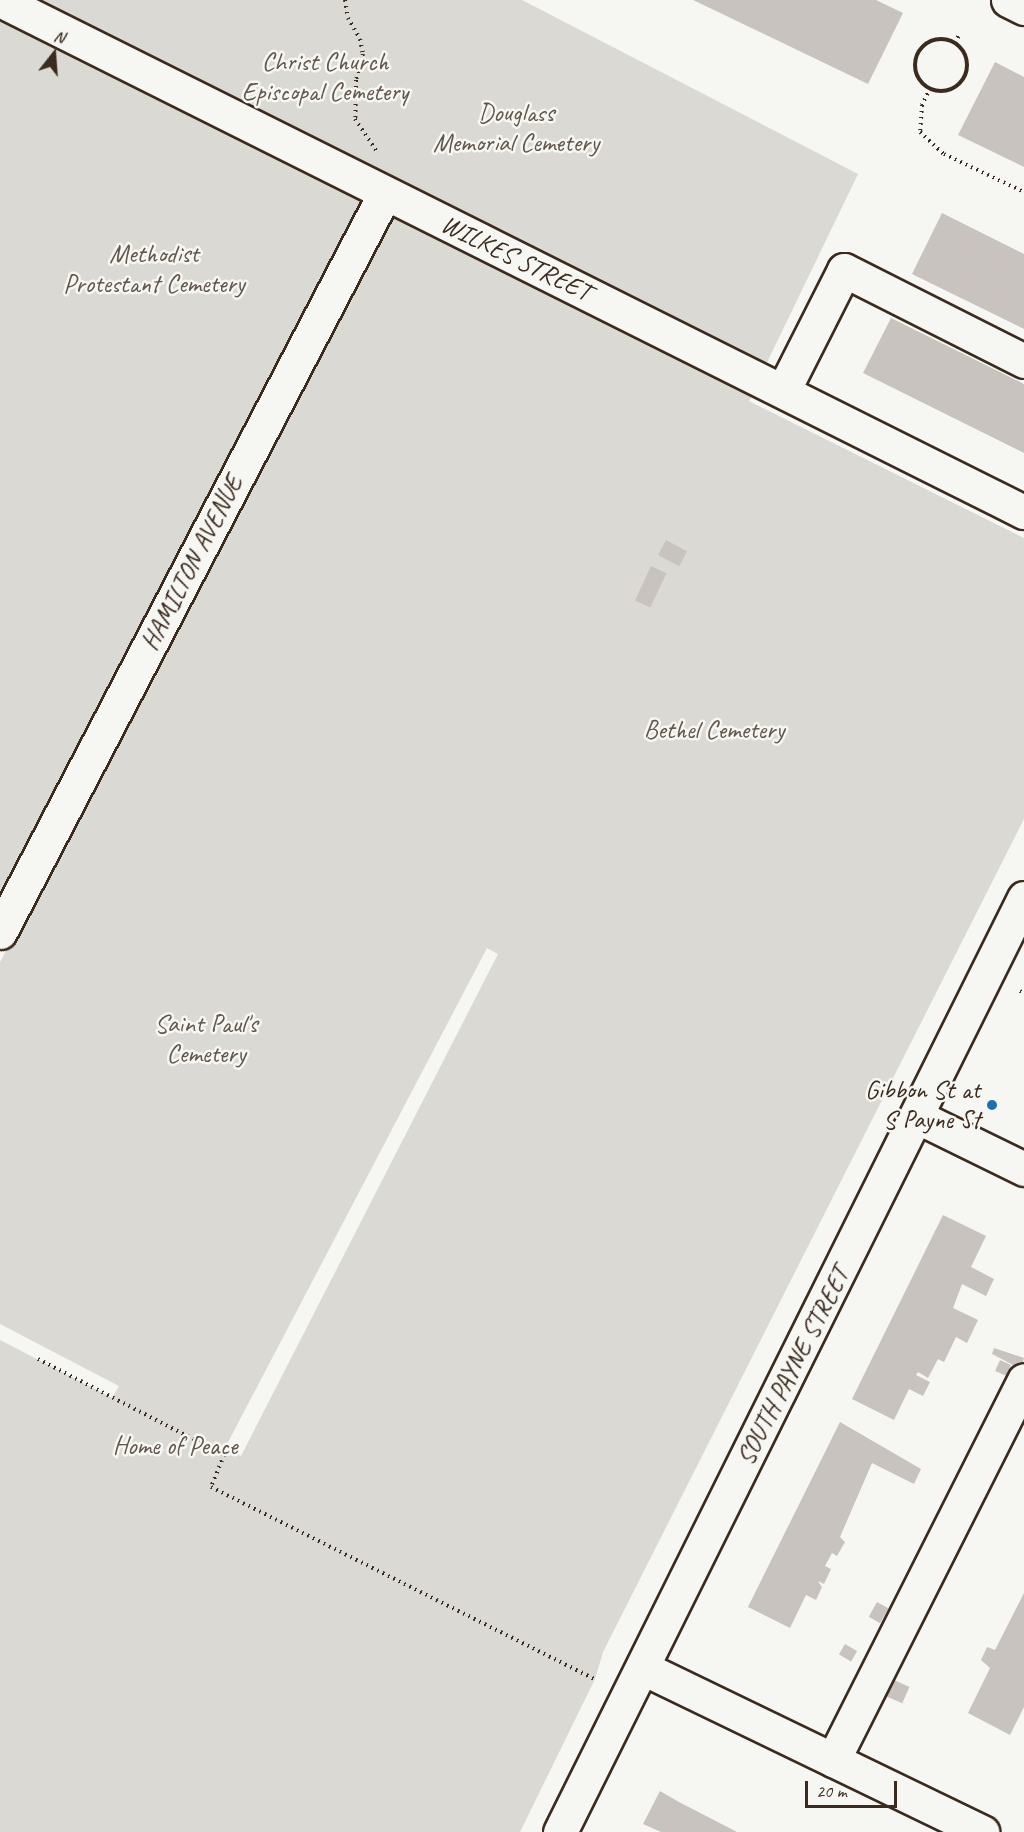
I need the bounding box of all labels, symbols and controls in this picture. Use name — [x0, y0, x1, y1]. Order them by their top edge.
north arrow — [24, 24, 84, 84]
text: N — [52, 26, 67, 48]
park label: Christ Church Episcopal Cemetery — [242, 46, 408, 107]
park label: Douglass Memorial Cemetery — [433, 97, 599, 158]
street label: WILKES STREET — [436, 208, 596, 308]
park label: Methodist Protestant Cemetery — [63, 238, 245, 300]
street label: HAMILTON AVENUE — [135, 471, 249, 655]
park label: Bethel Cemetery — [644, 714, 784, 746]
park label: Saint Paul's Cemetery — [154, 1008, 258, 1070]
place label: Gibbon St at S Payne St — [864, 1074, 980, 1136]
marker: Gibbon St at S Payne St — [985, 1098, 999, 1112]
street label: SOUTH PAYNE STREET — [729, 1261, 857, 1471]
park label: Home of Peace — [113, 1430, 237, 1462]
scale bar — [808, 1769, 900, 1807]
text: 20 m — [816, 1780, 847, 1802]

